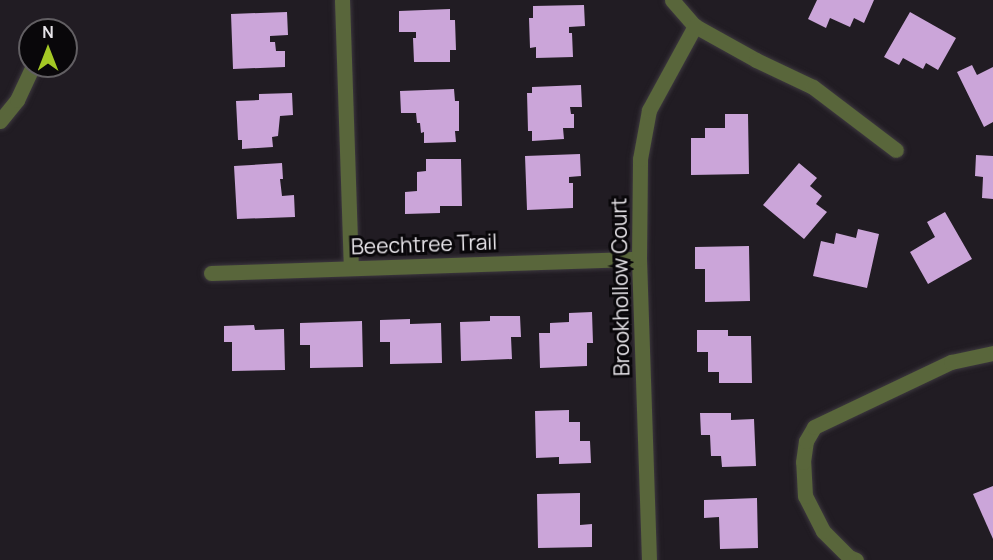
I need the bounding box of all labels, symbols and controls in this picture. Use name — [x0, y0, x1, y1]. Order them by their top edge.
north arrow — [18, 18, 78, 78]
text: N — [42, 21, 54, 43]
street label: Brookhollow Court — [606, 198, 634, 376]
street label: Beechtree Trail — [351, 229, 497, 259]

